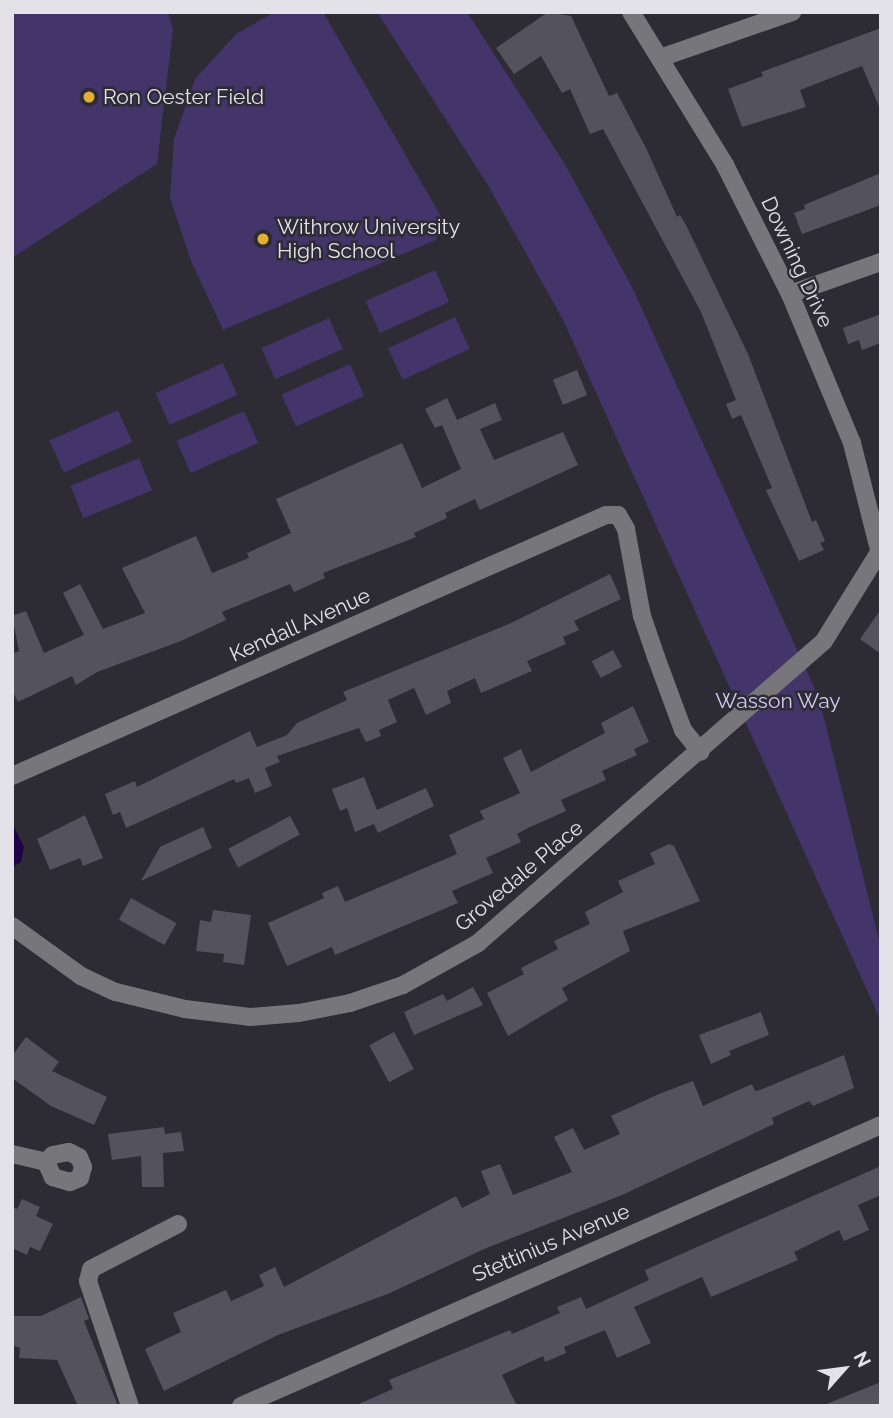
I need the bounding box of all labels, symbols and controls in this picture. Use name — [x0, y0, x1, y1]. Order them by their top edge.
place label: Ron Oester Field — [103, 84, 265, 110]
marker: Ron Oester Field — [81, 89, 97, 105]
street label: Downing Drive — [756, 192, 838, 332]
place label: Withrow University High School — [277, 214, 461, 264]
marker: Withrow University High School — [255, 231, 271, 247]
street label: Kendall Avenue — [225, 582, 375, 668]
park label: Wasson Way — [715, 688, 841, 714]
street label: Grovedale Place — [450, 815, 588, 937]
street label: Stettinius Avenue — [468, 1198, 634, 1288]
north arrow — [809, 1334, 879, 1404]
text: N — [849, 1348, 876, 1371]

